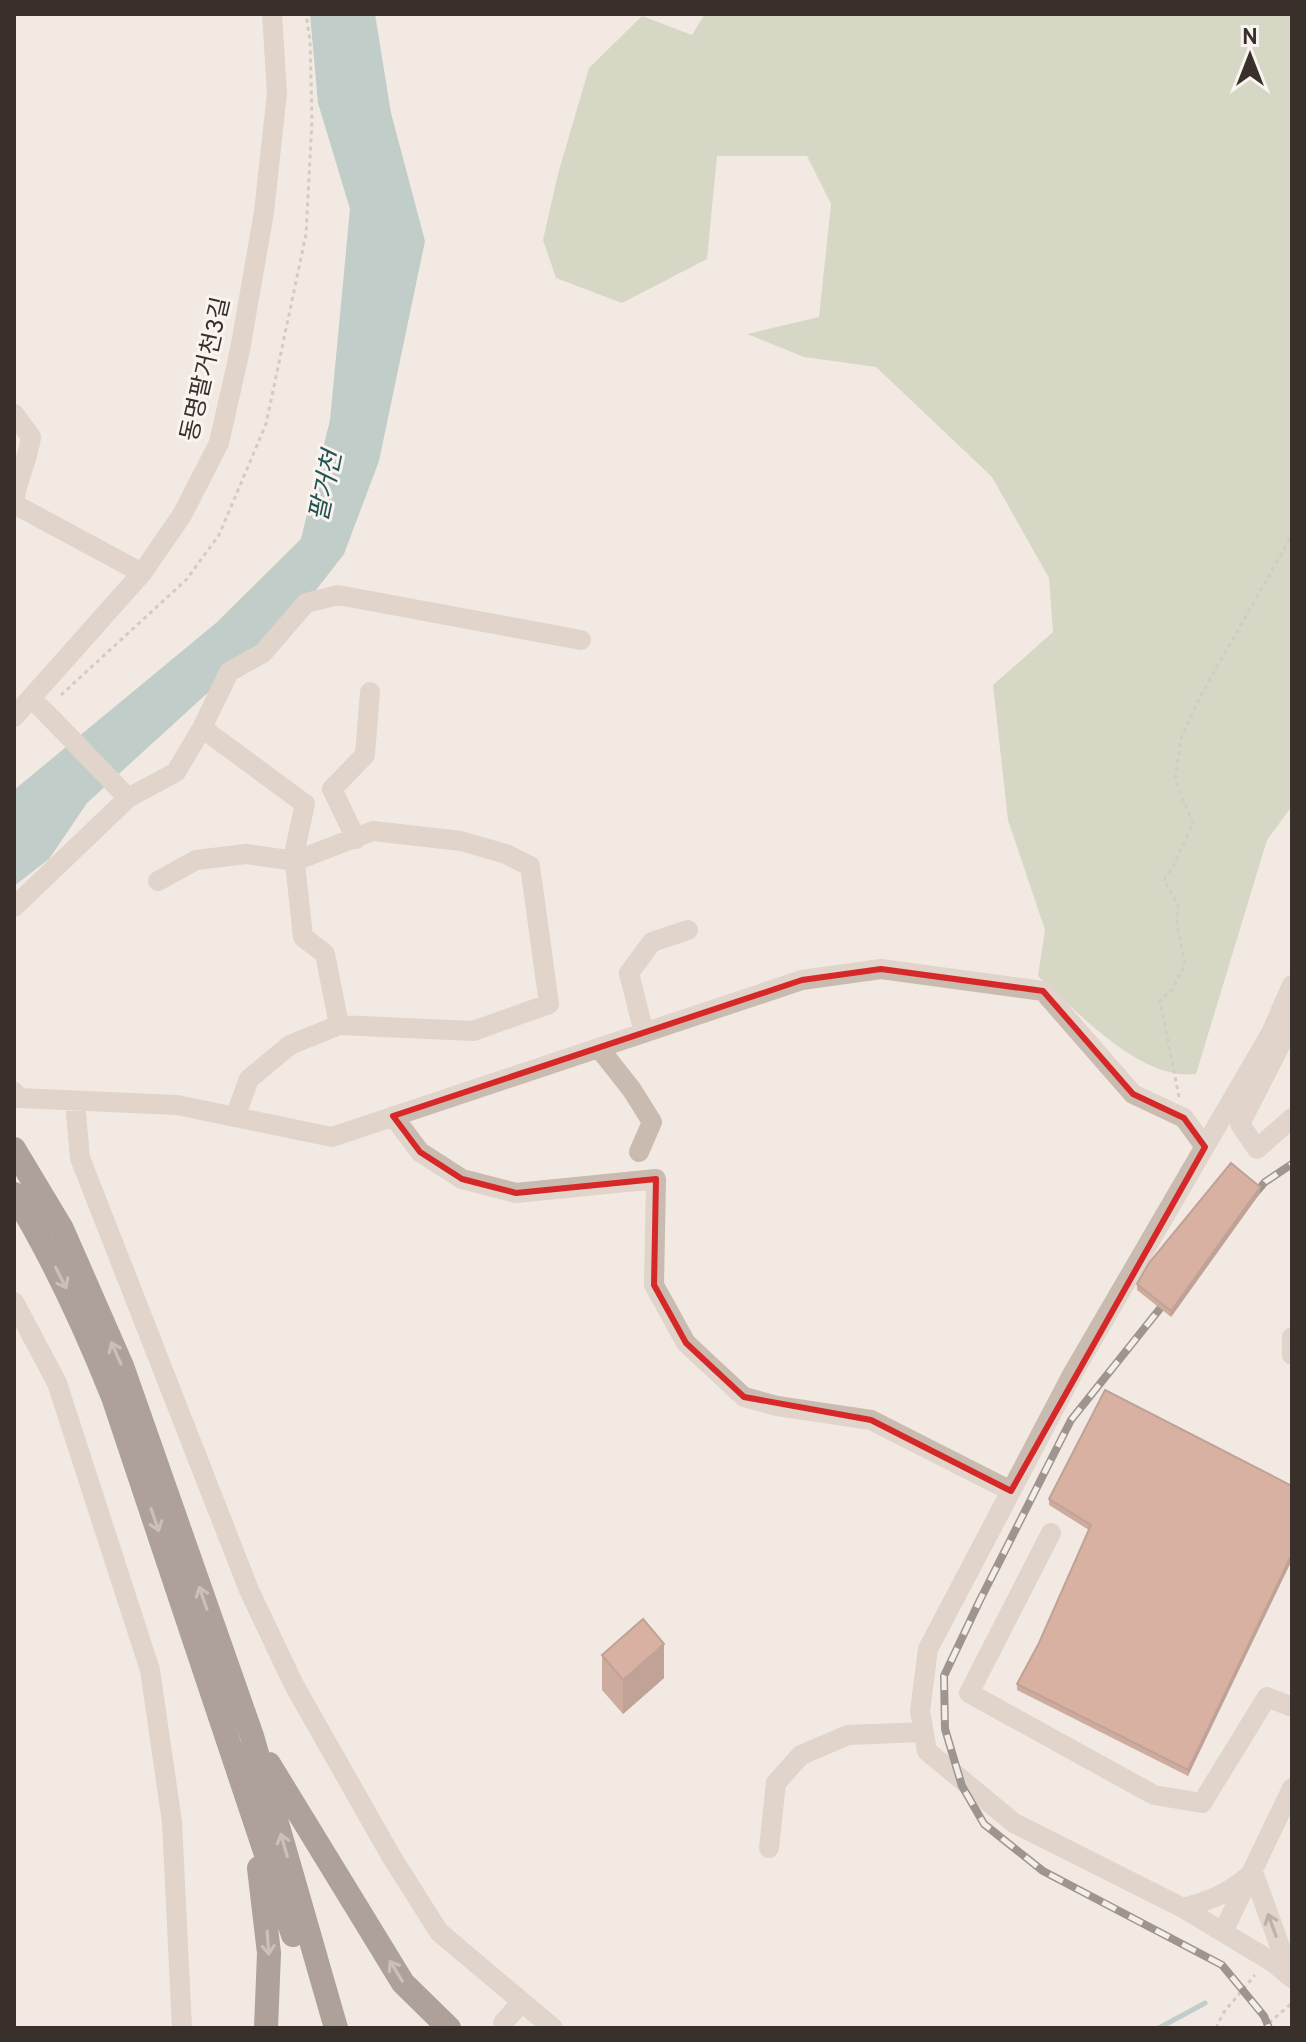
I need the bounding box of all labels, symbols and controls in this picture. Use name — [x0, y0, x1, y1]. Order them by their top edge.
north arrow — [1210, 16, 1290, 96]
text: N — [1242, 25, 1258, 52]
street label: 동명팔거천3길 — [176, 294, 238, 444]
water label: 팔거천 — [304, 445, 352, 525]
one-way arrow — [54, 1266, 69, 1290]
one-way arrow — [108, 1342, 123, 1366]
one-way arrow — [148, 1508, 163, 1533]
one-way arrow — [194, 1586, 209, 1611]
one-way arrow — [276, 1833, 291, 1859]
one-way arrow — [1264, 1913, 1278, 1938]
one-way arrow — [261, 1929, 276, 1956]
one-way arrow — [388, 1961, 404, 1983]

